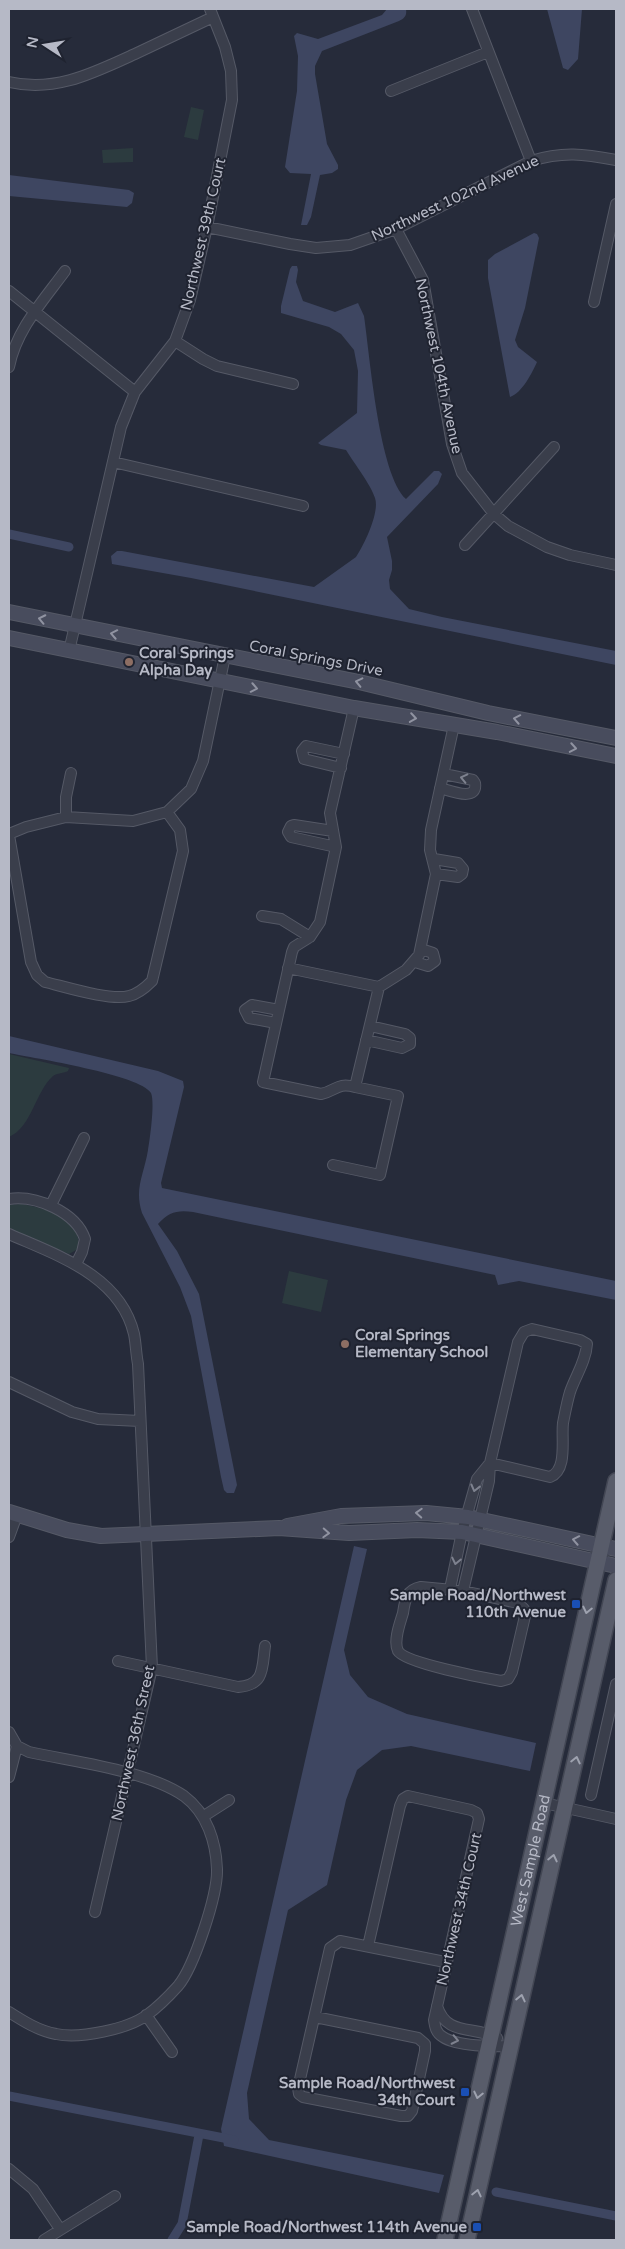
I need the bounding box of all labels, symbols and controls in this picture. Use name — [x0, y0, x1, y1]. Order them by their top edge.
north arrow — [20, 20, 70, 70]
text: N — [23, 35, 42, 50]
street label: Northwest 102nd Avenue — [368, 151, 542, 245]
street label: Northwest 39th Court — [177, 156, 229, 312]
street label: Northwest 104th Avenue — [412, 276, 466, 456]
one-way arrow — [38, 614, 46, 625]
one-way arrow — [109, 629, 118, 639]
street label: Coral Springs Drive — [248, 636, 384, 680]
place label: Coral Springs Alpha Day — [139, 644, 234, 680]
marker: Coral Springs Alpha Day — [123, 656, 135, 668]
one-way arrow — [354, 677, 363, 688]
one-way arrow — [249, 683, 258, 693]
one-way arrow — [409, 712, 418, 722]
one-way arrow — [512, 714, 521, 725]
one-way arrow — [569, 742, 578, 752]
one-way arrow — [460, 773, 469, 784]
place label: Coral Springs Elementary School — [355, 1326, 488, 1362]
marker: Coral Springs Elementary School — [339, 1338, 351, 1350]
one-way arrow — [470, 1483, 481, 1492]
one-way arrow — [415, 1507, 423, 1518]
one-way arrow — [322, 1527, 330, 1538]
one-way arrow — [572, 1536, 581, 1546]
one-way arrow — [451, 1556, 462, 1565]
place label: Sample Road/Northwest 110th Avenue — [390, 1586, 567, 1621]
marker: Sample Road/Northwest 110th Avenue — [570, 1598, 582, 1610]
one-way arrow — [583, 1606, 593, 1615]
street label: Northwest 36th Street — [108, 1663, 158, 1823]
one-way arrow — [570, 1756, 580, 1765]
street label: West Sample Road — [507, 1793, 554, 1928]
street label: Northwest 34th Court — [433, 1831, 485, 1987]
one-way arrow — [547, 1853, 558, 1862]
one-way arrow — [515, 1994, 526, 2002]
one-way arrow — [451, 2034, 460, 2045]
place label: Sample Road/Northwest 34th Court — [279, 2074, 455, 2109]
marker: Sample Road/Northwest 34th Court — [459, 2086, 471, 2098]
one-way arrow — [473, 2091, 484, 2100]
one-way arrow — [472, 2188, 482, 2197]
place label: Sample Road/Northwest 114th Avenue — [186, 2218, 467, 2237]
marker: Sample Road/Northwest 114th Avenue — [471, 2221, 483, 2233]

